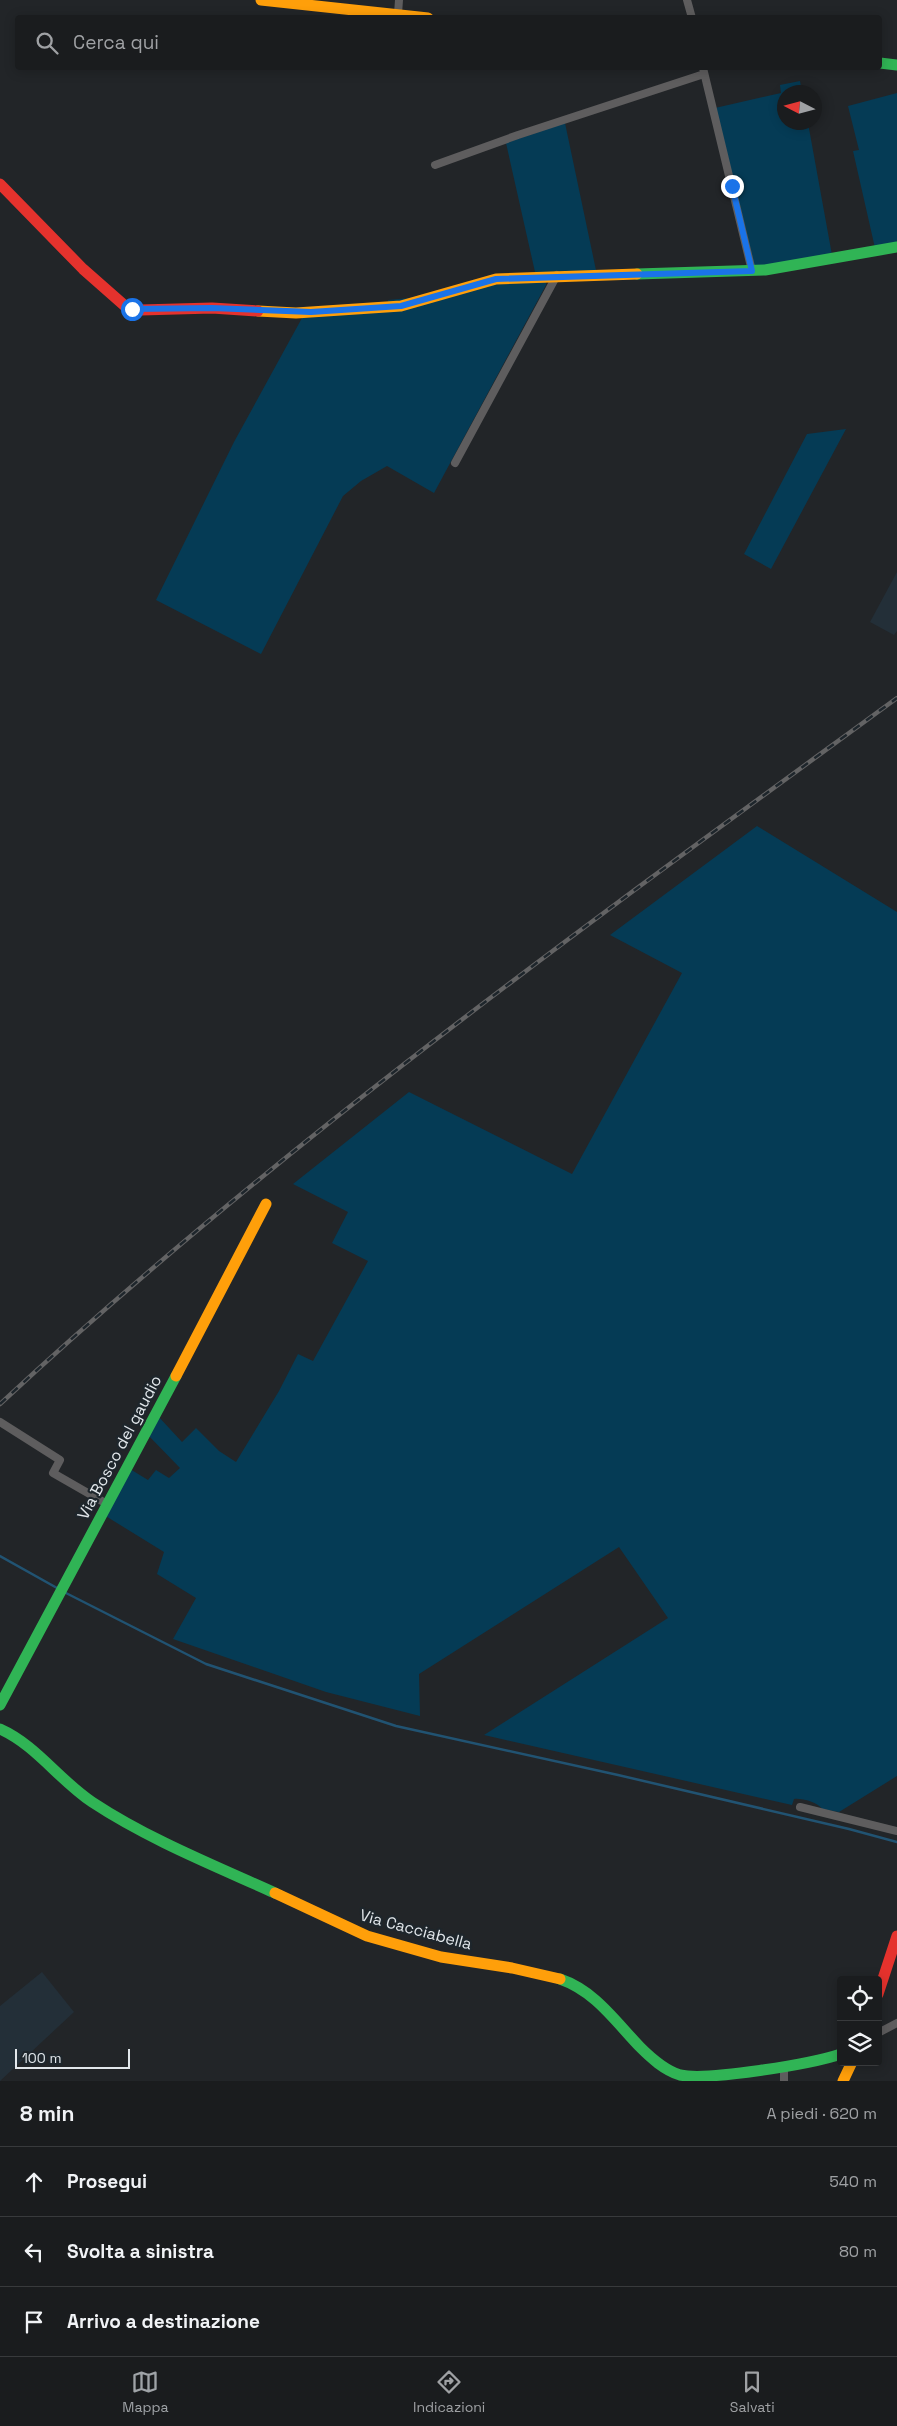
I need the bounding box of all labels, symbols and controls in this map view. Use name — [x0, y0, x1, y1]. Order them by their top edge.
search box — [15, 15, 882, 70]
icon: search — [33, 29, 61, 57]
text: Cerca qui — [73, 30, 159, 55]
north arrow — [777, 85, 822, 130]
route end — [721, 175, 744, 198]
route start — [121, 298, 144, 321]
street label: Via Bosco del gaudio — [72, 1371, 166, 1523]
street label: Via Cacciabella — [357, 1904, 474, 1955]
map controls — [837, 1976, 882, 2066]
button: locate — [837, 1976, 882, 2021]
button: layers — [837, 2021, 882, 2066]
scale bar — [15, 2046, 130, 2069]
text: 100 m — [22, 2049, 61, 2067]
text: 8 min — [20, 2100, 74, 2127]
text: A piedi · 620 m — [766, 2103, 877, 2124]
icon: ahead — [20, 2168, 48, 2196]
text: Prosegui — [67, 2169, 147, 2194]
text: 540 m — [829, 2171, 877, 2192]
icon: left — [20, 2238, 48, 2266]
text: Svolta a sinistra — [67, 2239, 214, 2264]
text: 80 m — [839, 2241, 877, 2262]
icon: arrive — [20, 2308, 48, 2336]
text: Arrivo a destinazione — [67, 2309, 260, 2334]
tab: Mappa — [122, 2368, 169, 2416]
tab: Indicazioni — [413, 2368, 485, 2416]
tab: Salvati — [730, 2368, 775, 2416]

